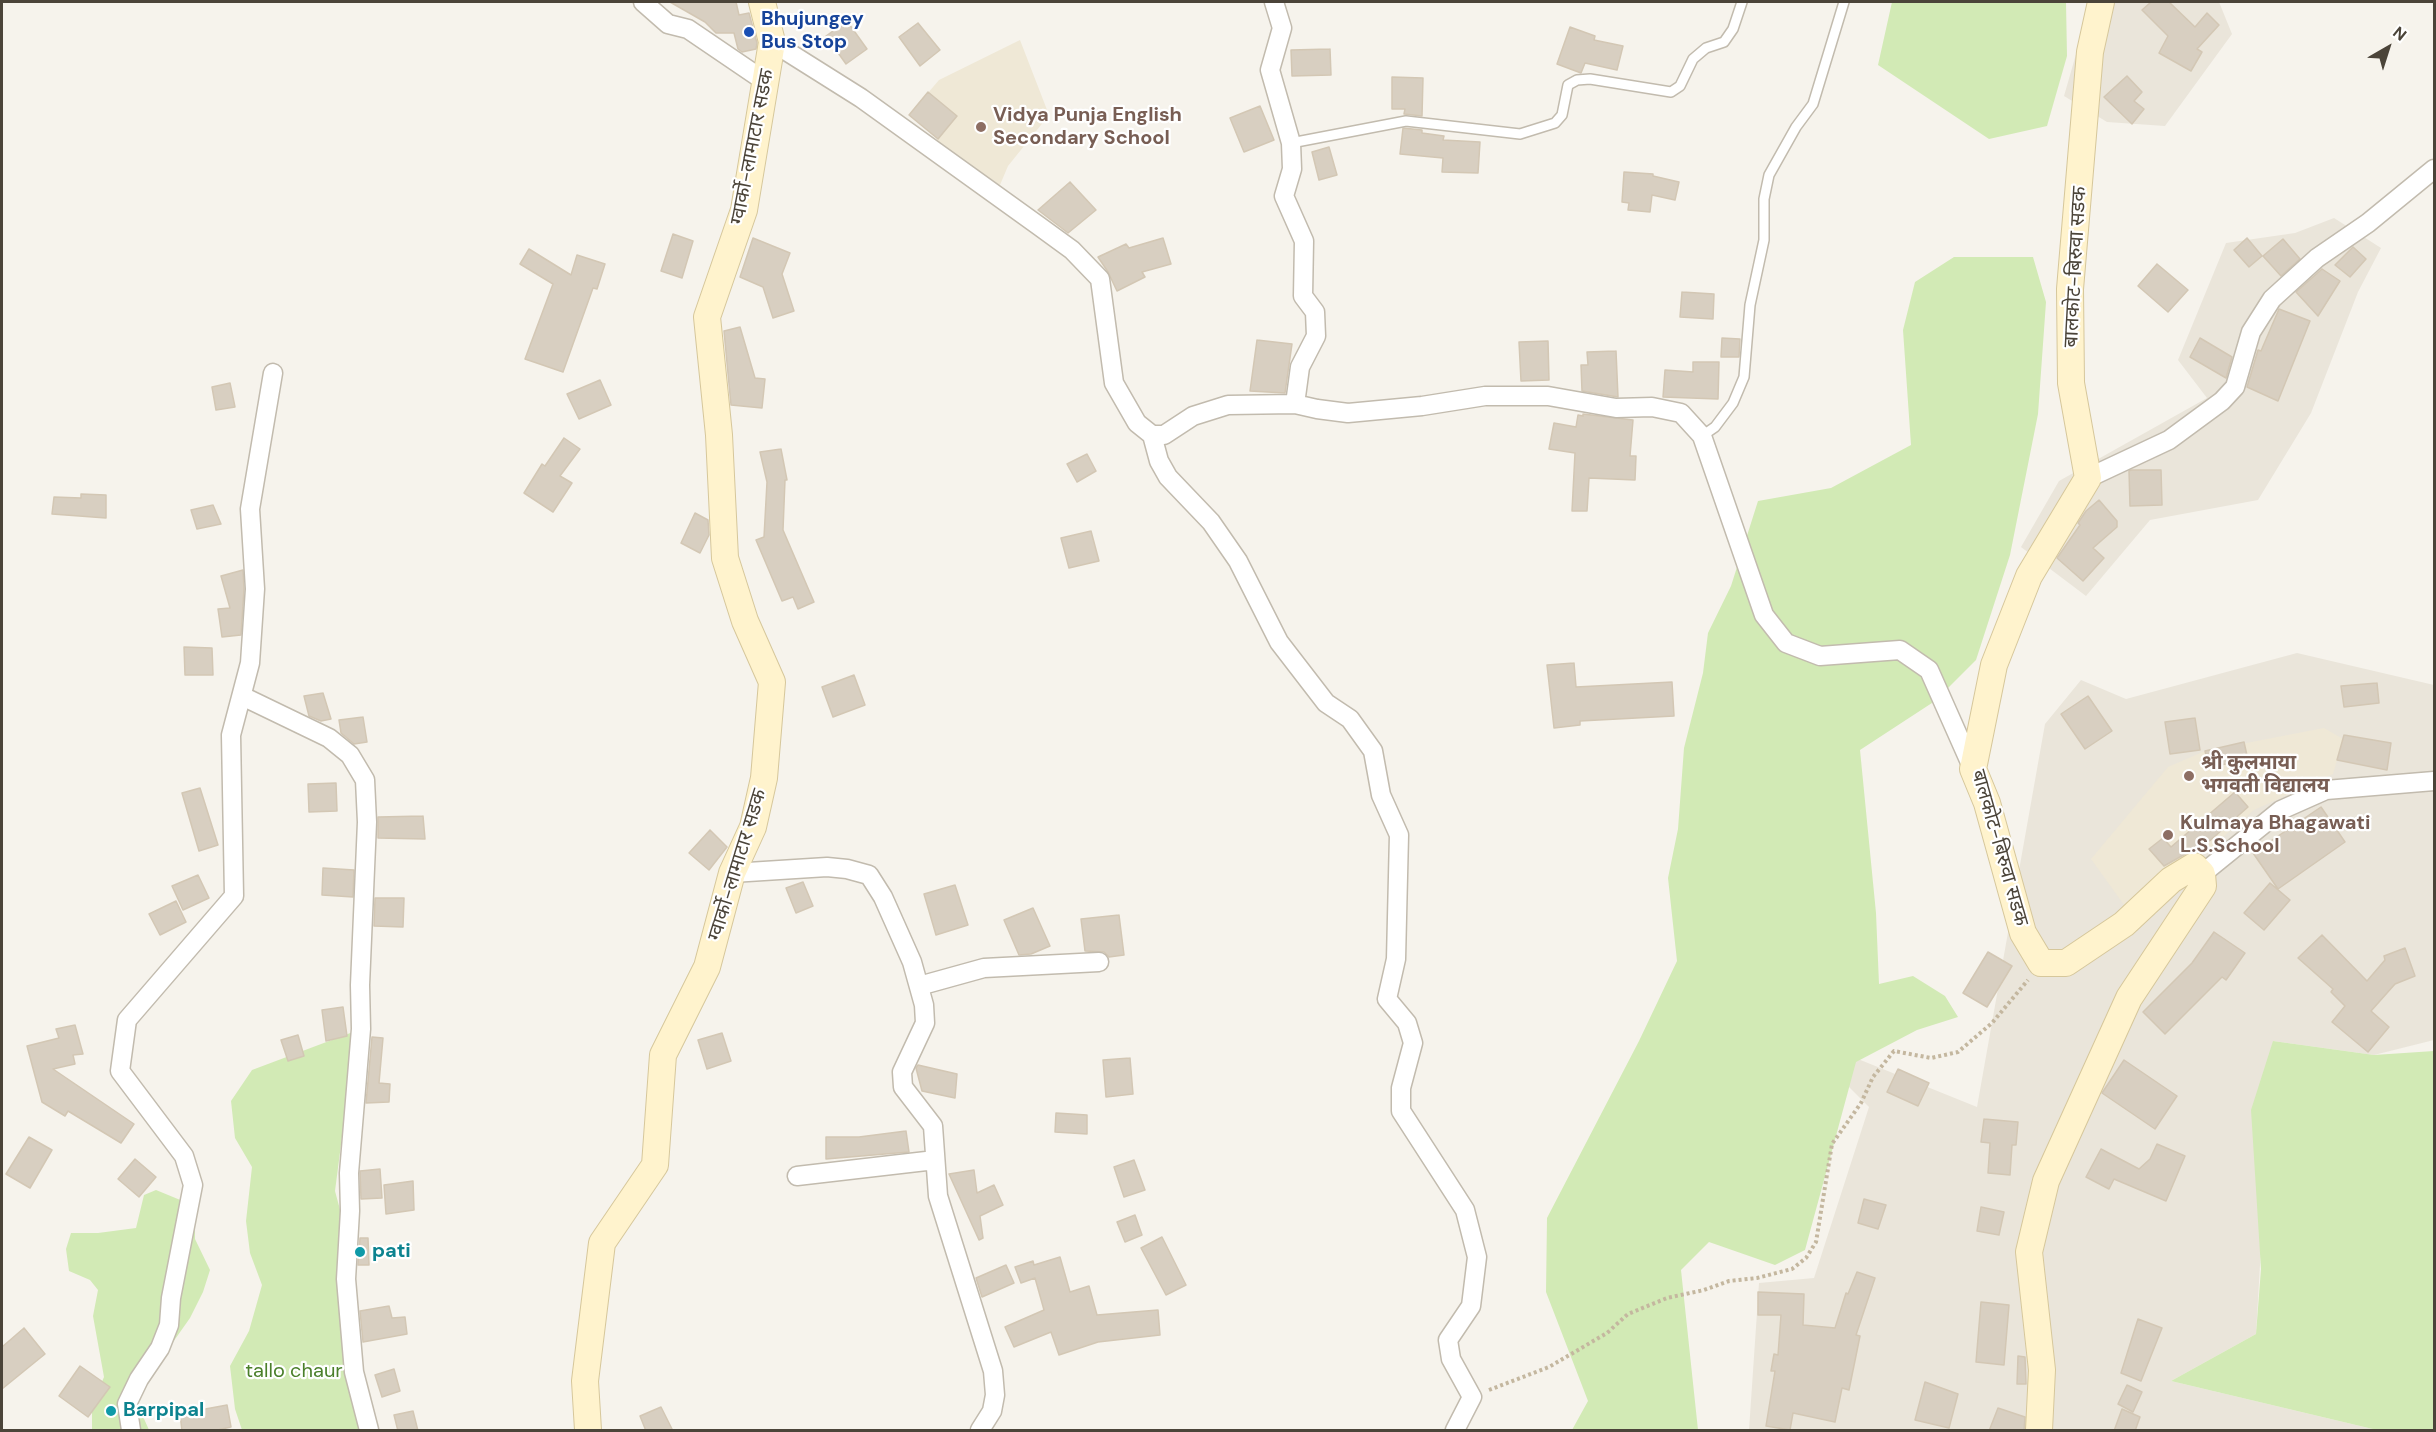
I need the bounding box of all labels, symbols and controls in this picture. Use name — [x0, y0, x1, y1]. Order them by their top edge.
place label: Bhujungey Bus Stop — [761, 8, 864, 55]
north arrow — [2358, 18, 2418, 78]
text: N — [2388, 22, 2411, 45]
marker: Bhujungey Bus Stop — [742, 25, 756, 39]
street label: ग्वार्को-लामाटार सडक — [726, 67, 780, 227]
place label: Vidya Punja English Secondary School — [993, 104, 1182, 151]
marker: Vidya Punja English Secondary School — [974, 120, 988, 134]
street label: बालकोट-बिरुवा सडक — [2060, 186, 2092, 348]
place label: श्री कुलमाया भगवती विद्यालय — [2201, 752, 2329, 799]
street label: बालकोट-बिरुवा सडक — [1965, 767, 2033, 929]
marker: श्री कुलमाया भगवती विद्यालय — [2182, 769, 2196, 783]
street label: ग्वार्को-लामाटार सडक — [704, 786, 772, 944]
place label: Kulmaya Bhagawati L.S.School — [2180, 812, 2370, 859]
marker: Kulmaya Bhagawati L.S.School — [2161, 828, 2175, 842]
place label: pati — [372, 1240, 411, 1264]
marker: pati — [353, 1245, 367, 1259]
park label: tallo chaur — [245, 1360, 343, 1384]
place label: Barpipal — [123, 1399, 204, 1423]
marker: Barpipal — [104, 1404, 118, 1418]

